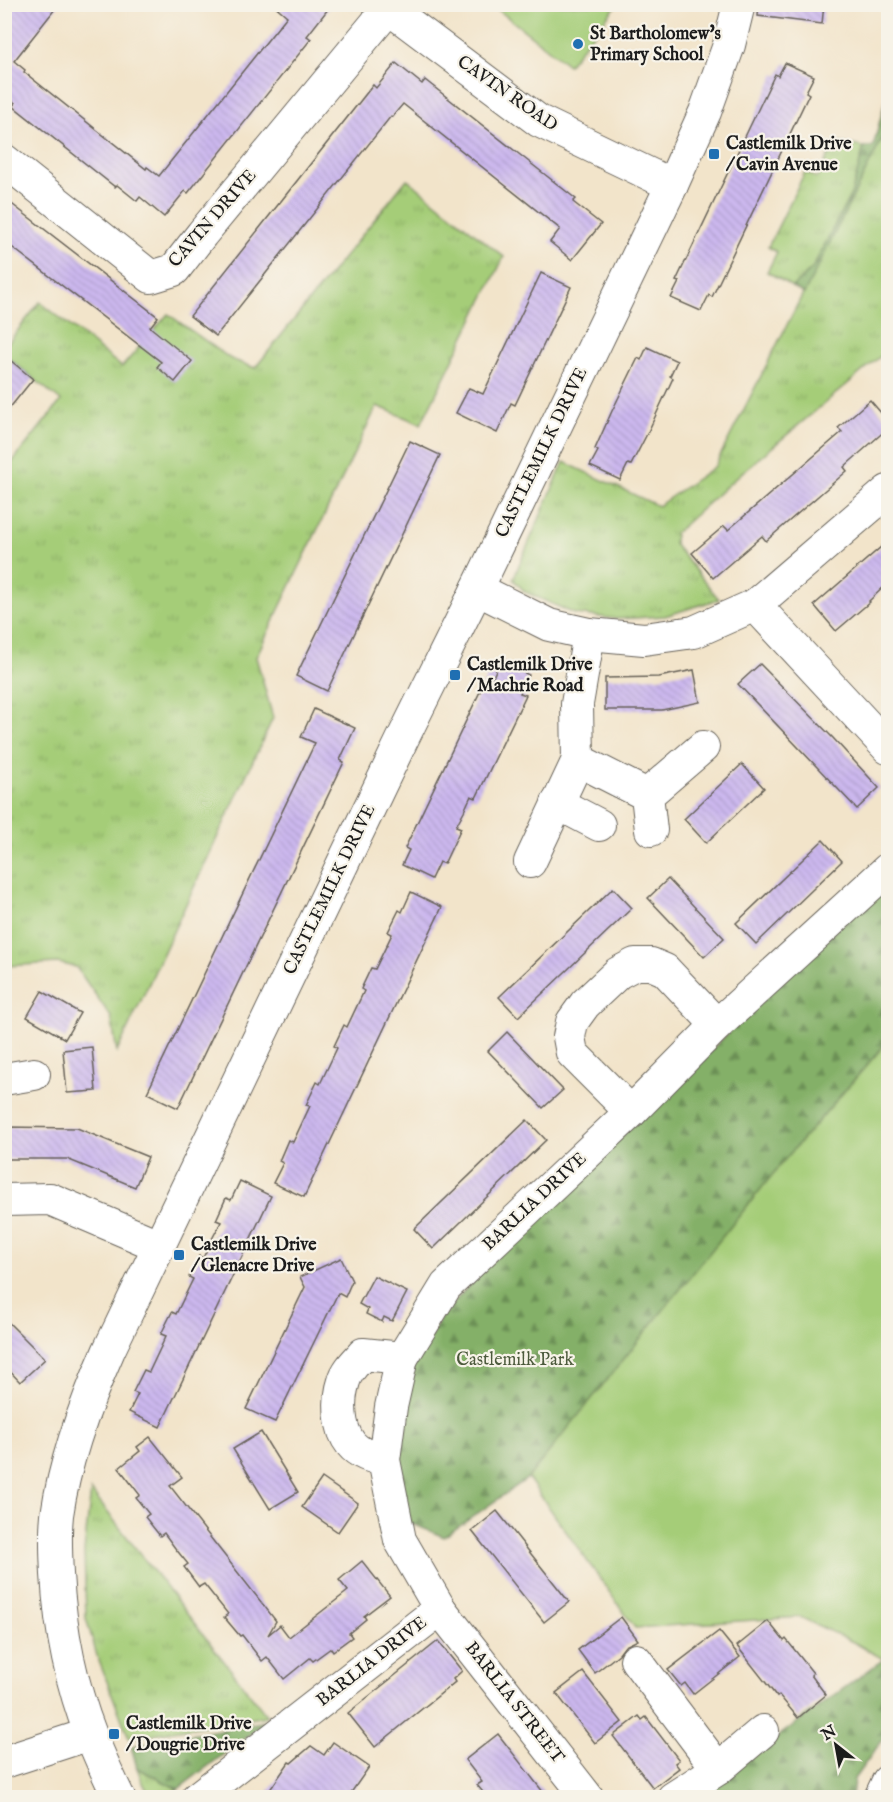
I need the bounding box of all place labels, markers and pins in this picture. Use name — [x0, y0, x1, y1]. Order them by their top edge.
place label: St Bartholomew's Primary School — [590, 23, 721, 67]
marker: St Bartholomew's Primary School — [571, 37, 585, 51]
place label: Castlemilk Drive / Cavin Avenue — [725, 133, 852, 177]
marker: Castlemilk Drive / Cavin Avenue — [707, 147, 721, 161]
place label: Castlemilk Drive / Machrie Road — [466, 654, 593, 698]
marker: Castlemilk Drive / Machrie Road — [448, 668, 462, 682]
place label: Castlemilk Drive / Glenacre Drive — [190, 1234, 317, 1278]
marker: Castlemilk Drive / Glenacre Drive — [172, 1248, 186, 1262]
place label: Castlemilk Drive / Dougrie Drive — [125, 1713, 252, 1757]
marker: Castlemilk Drive / Dougrie Drive — [107, 1727, 121, 1741]

